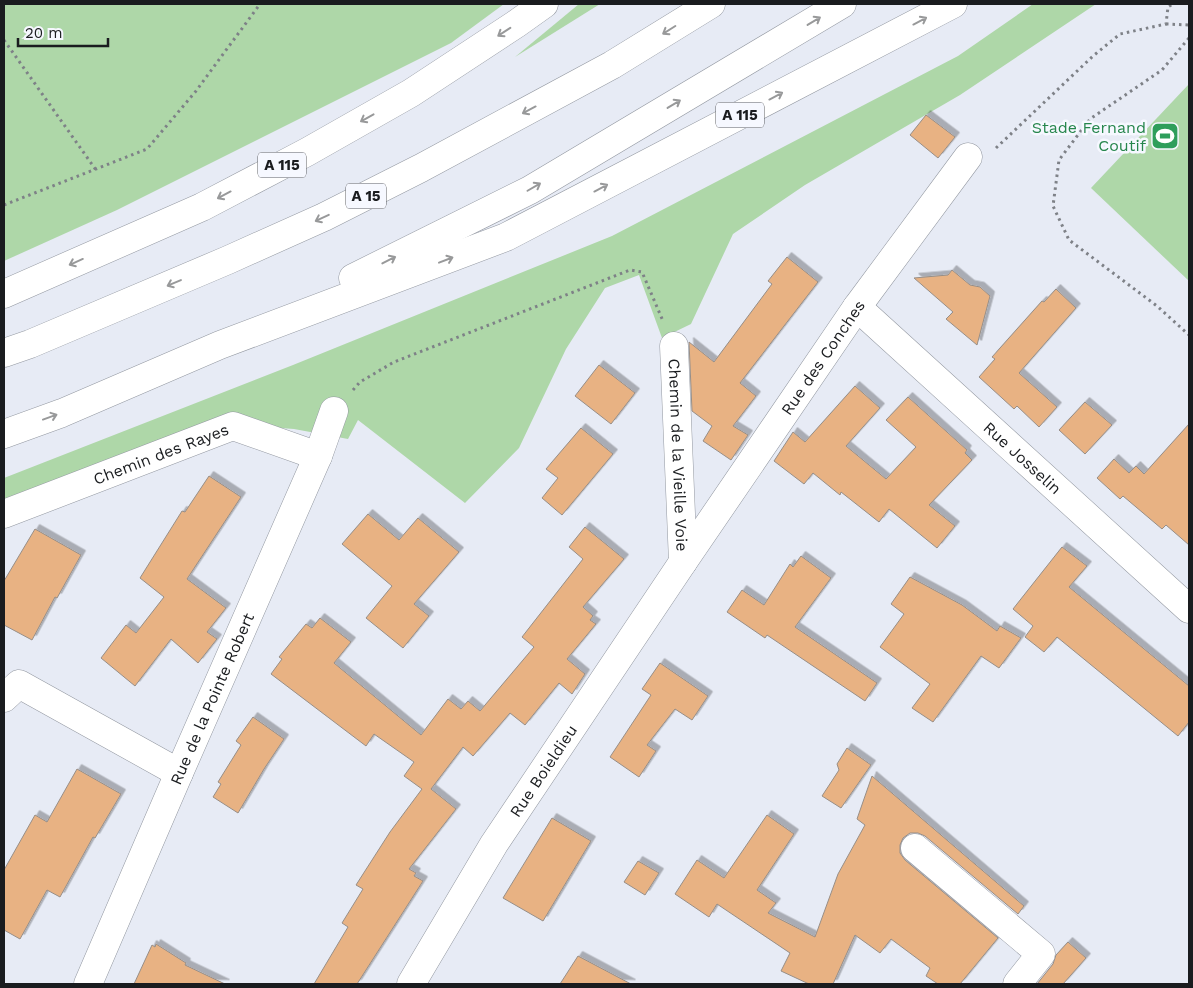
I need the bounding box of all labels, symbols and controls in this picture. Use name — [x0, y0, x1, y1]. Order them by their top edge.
scale bar — [18, 15, 108, 47]
one-way arrow — [806, 16, 820, 26]
one-way arrow — [912, 16, 927, 26]
text: 20 m — [25, 24, 63, 42]
one-way arrow — [663, 25, 677, 35]
one-way arrow — [498, 27, 512, 37]
one-way arrow — [768, 91, 783, 100]
one-way arrow — [666, 99, 680, 109]
road number: A 115 — [716, 102, 764, 128]
one-way arrow — [522, 106, 536, 116]
one-way arrow — [359, 113, 374, 123]
place label: Stade Fernand Coutif — [1032, 118, 1147, 155]
sports icon: Stade Fernand Coutif — [1150, 121, 1180, 151]
road number: A 115 — [258, 152, 306, 178]
one-way arrow — [526, 182, 541, 191]
one-way arrow — [593, 183, 608, 192]
road number: A 15 — [346, 184, 386, 208]
one-way arrow — [217, 191, 232, 201]
one-way arrow — [315, 213, 330, 223]
one-way arrow — [438, 254, 453, 264]
one-way arrow — [381, 255, 396, 264]
one-way arrow — [69, 258, 84, 268]
one-way arrow — [167, 279, 182, 289]
street label: Rue des Conches — [777, 296, 869, 419]
street label: Chemin de la Vieille Voie — [665, 358, 692, 552]
one-way arrow — [41, 412, 57, 422]
street label: Rue Josselin — [980, 418, 1065, 498]
street label: Chemin des Rayes — [91, 420, 231, 489]
street label: Rue de la Pointe Robert — [166, 610, 258, 788]
street label: Rue Boieldieu — [506, 721, 581, 821]

